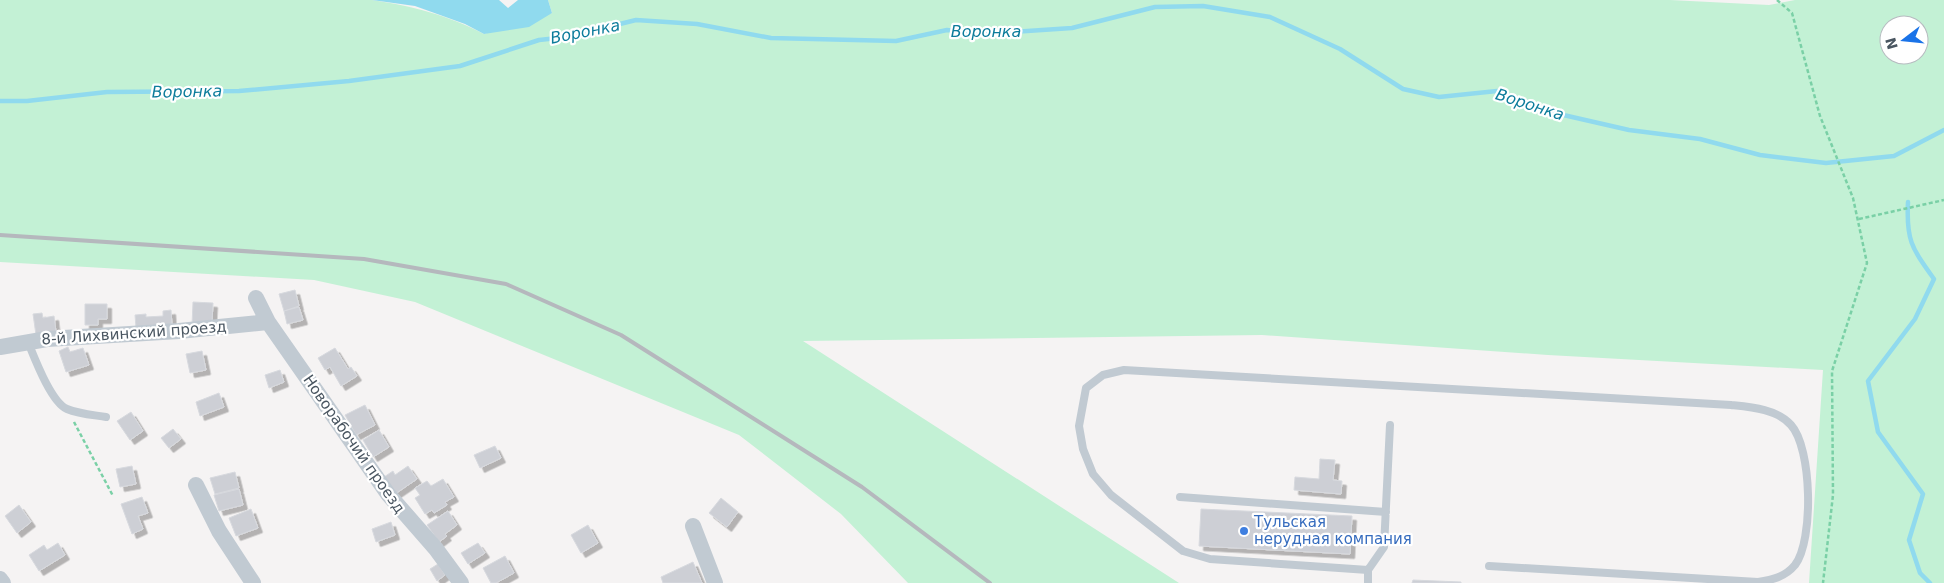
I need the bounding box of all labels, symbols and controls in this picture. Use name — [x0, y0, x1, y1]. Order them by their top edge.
water label: Воронка — [549, 15, 622, 48]
north arrow — [1879, 15, 1929, 65]
water label: Воронка — [951, 22, 1021, 41]
text: N — [1882, 36, 1901, 51]
water label: Воронка — [152, 81, 222, 102]
water label: Воронка — [1493, 85, 1566, 124]
street label: 8-й Лихвинский проезд — [41, 318, 227, 348]
street label: Новорабочий проезд — [299, 371, 409, 517]
place label: Тульская нерудная компания — [1253, 513, 1412, 548]
marker: Тульская нерудная компания — [1238, 525, 1250, 537]

